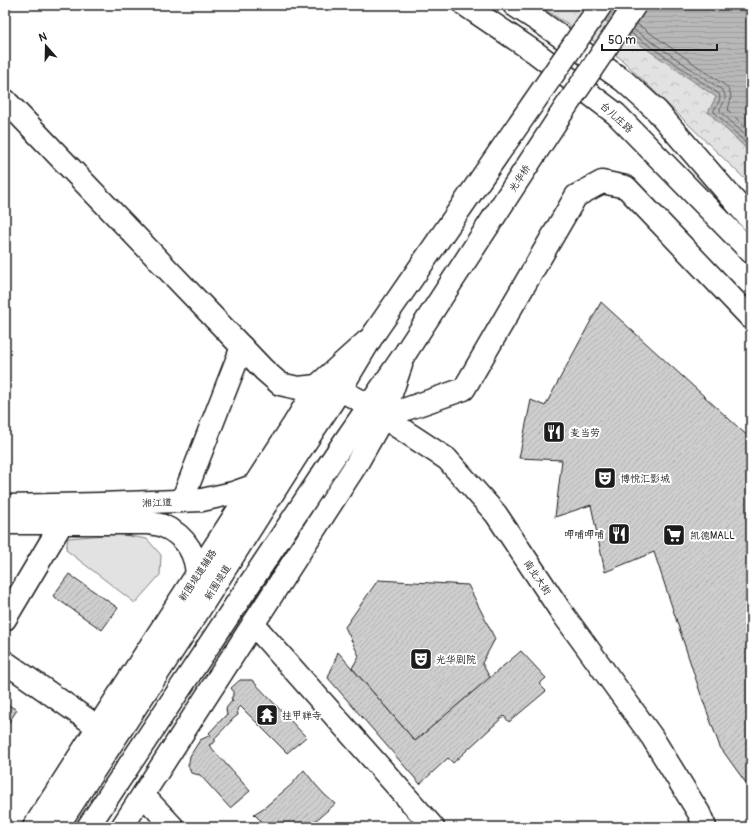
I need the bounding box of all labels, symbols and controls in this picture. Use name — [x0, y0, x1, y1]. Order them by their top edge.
north arrow — [26, 26, 66, 66]
scale bar — [602, 26, 717, 52]
text: N — [37, 30, 49, 44]
text: 50 m — [608, 33, 636, 48]
street label: 台儿庄路 — [597, 100, 635, 136]
street label: 光华桥 — [507, 163, 533, 194]
restaurant icon: 麦当劳 — [541, 419, 567, 445]
place label: 麦当劳 — [570, 427, 600, 439]
theatre icon: 博悦汇影城 — [592, 465, 618, 491]
place label: 博悦汇影城 — [620, 473, 670, 485]
street label: 湘江道 — [142, 496, 172, 510]
restaurant icon: 呷哺呷哺 — [606, 521, 632, 547]
supermarket icon: 凯德MALL — [661, 522, 687, 548]
place label: 呷哺呷哺 — [564, 529, 604, 541]
place label: 凯德MALL — [690, 530, 735, 542]
street label: 新围堤道辅路 — [176, 547, 218, 603]
street label: 南北大街 — [521, 558, 553, 597]
street label: 新围堤道 — [201, 562, 233, 602]
theatre icon: 光华剧院 — [408, 646, 434, 672]
place label: 光华剧院 — [436, 654, 476, 666]
temple icon: 挂甲禅寺 — [254, 702, 280, 728]
place label: 挂甲禅寺 — [282, 710, 322, 722]

